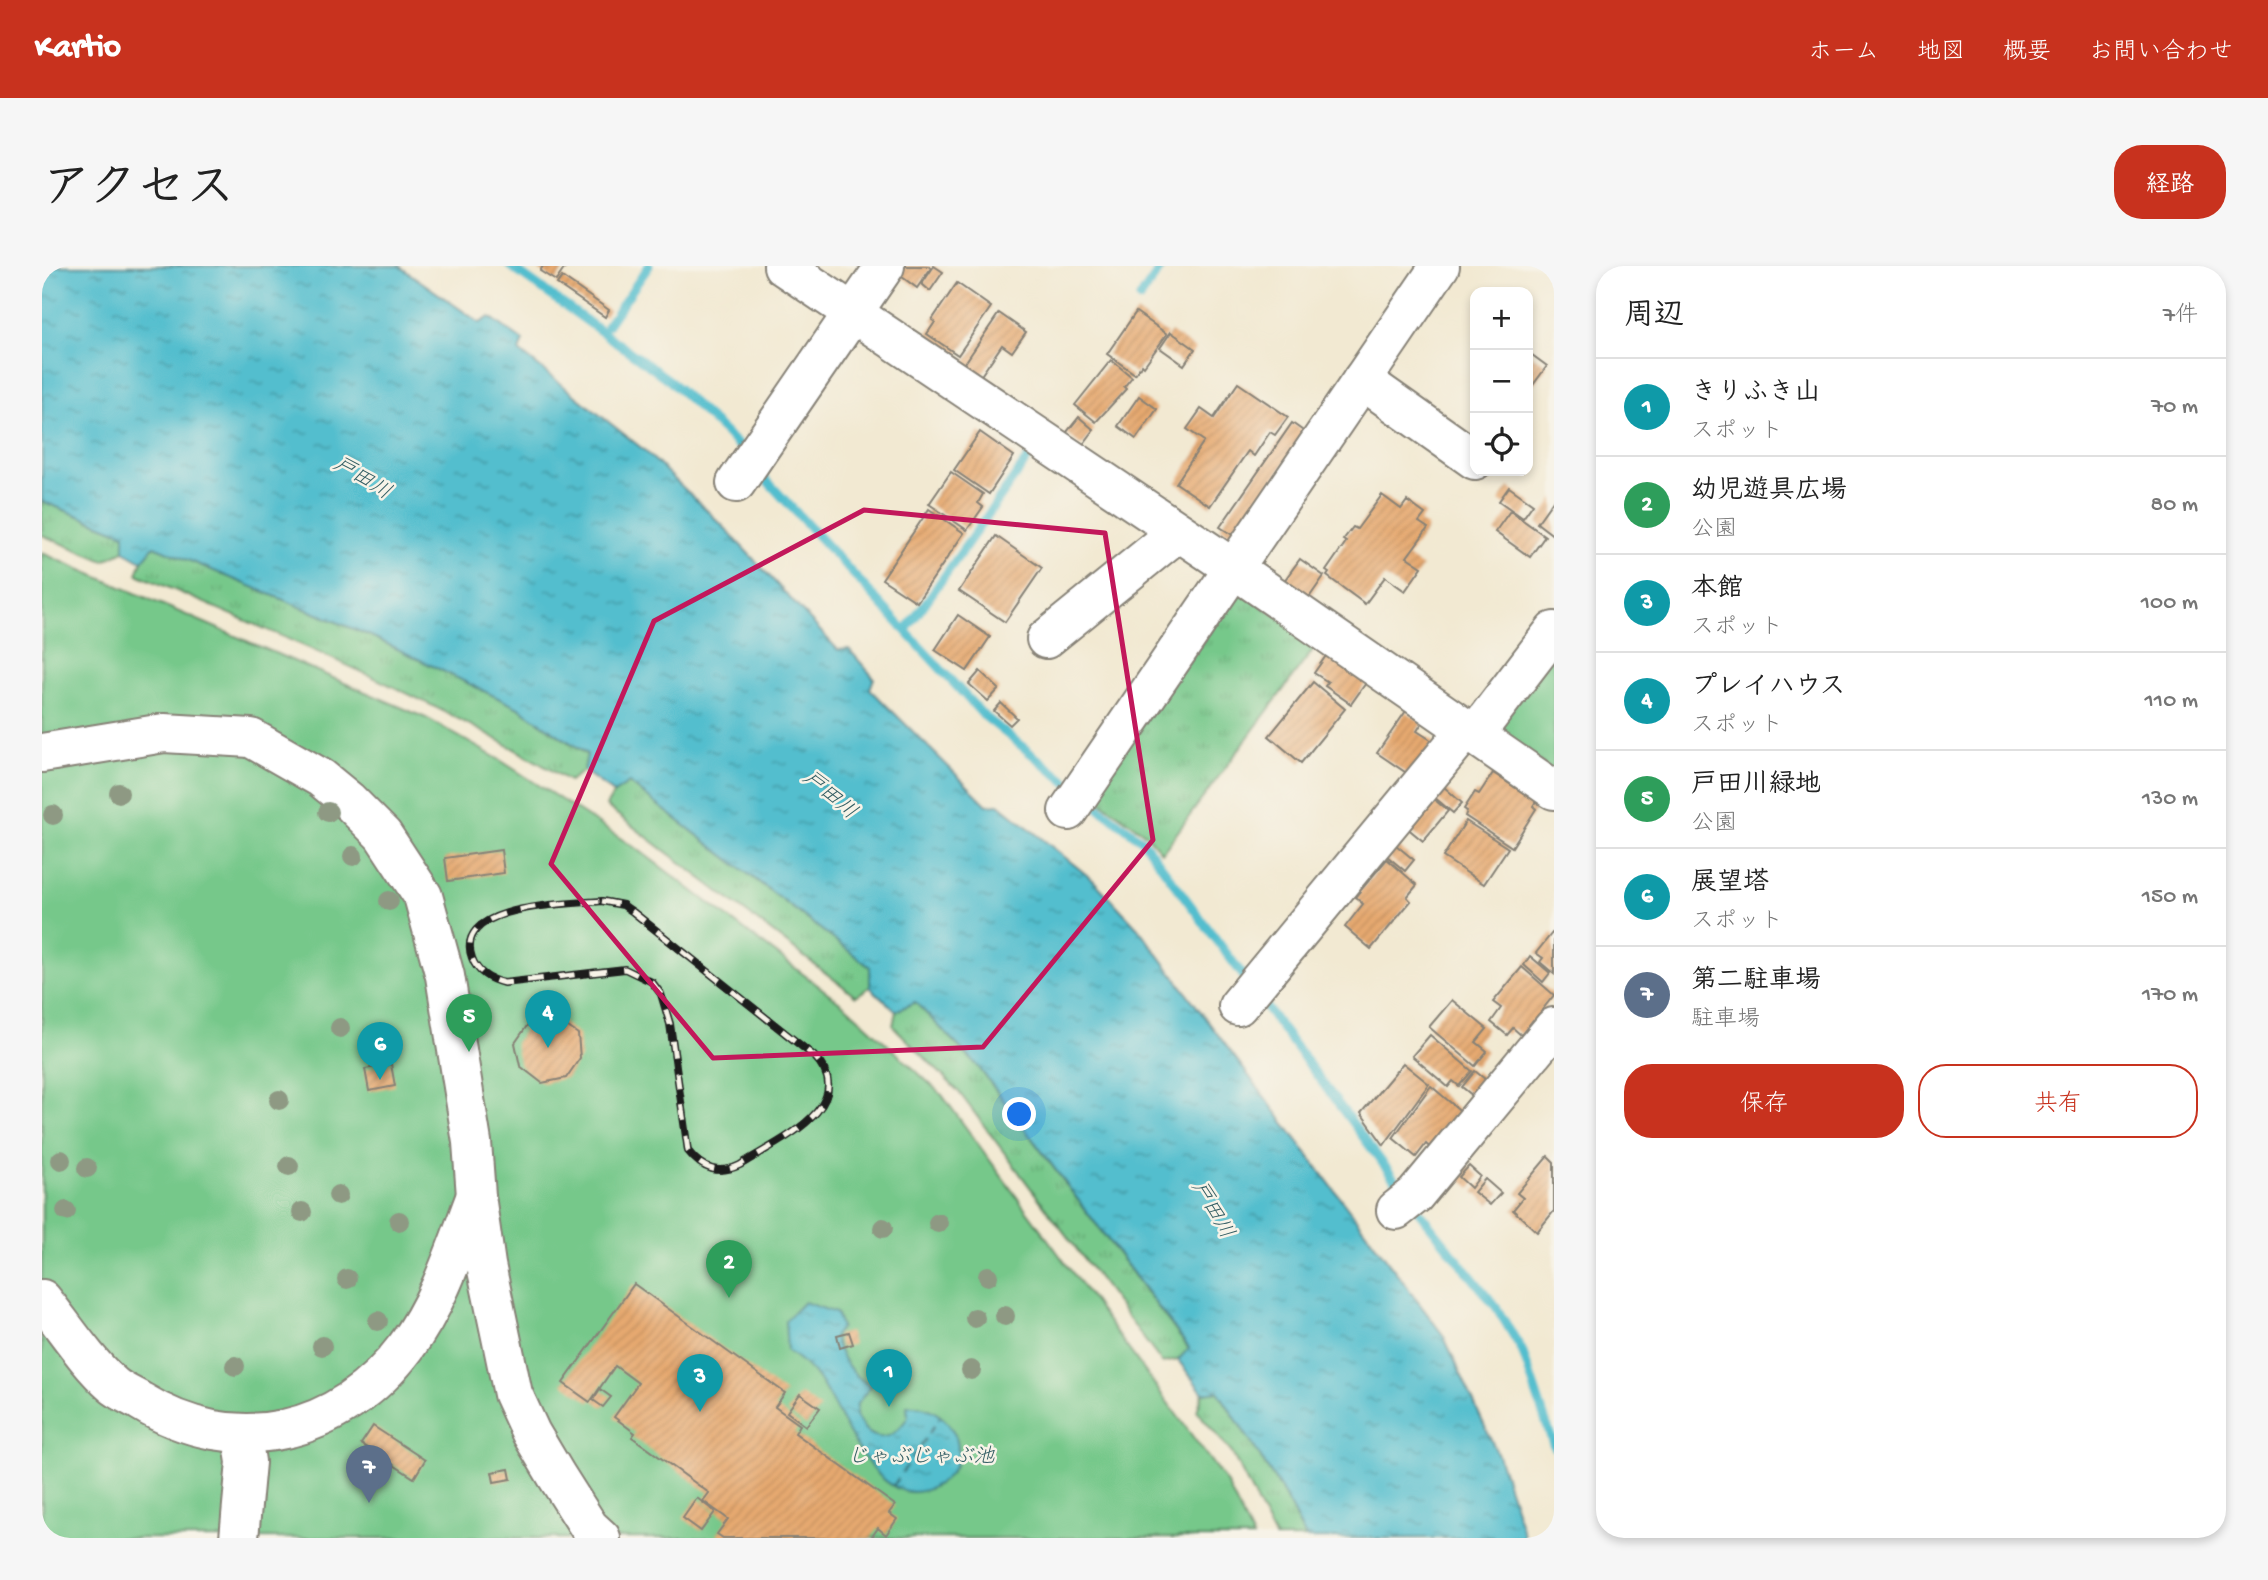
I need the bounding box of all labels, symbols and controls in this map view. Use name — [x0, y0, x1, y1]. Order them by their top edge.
text: Kartio — [35, 30, 121, 68]
text: ホーム — [1808, 39, 1879, 68]
text: 地図 — [1917, 39, 1965, 68]
text: 概要 — [2003, 39, 2051, 68]
text: お問い合わせ — [2089, 39, 2233, 68]
button: 経路 — [2114, 145, 2226, 219]
text: アクセス — [42, 163, 235, 221]
map controls — [1470, 287, 1533, 476]
button: + — [1470, 287, 1533, 350]
text: 周辺 — [1624, 300, 1684, 335]
text: 7件 — [2163, 303, 2198, 330]
button: − — [1470, 350, 1533, 413]
text: きりふき山 — [1691, 379, 1820, 410]
text: 1 — [1642, 394, 1652, 421]
text: 70 m — [2151, 394, 2198, 421]
button: locate — [1470, 413, 1533, 476]
text: スポット — [1691, 419, 1783, 446]
water label: 戸田川 — [328, 452, 395, 507]
text: 幼児遊具広場 — [1691, 477, 1847, 508]
text: 2 — [1641, 492, 1653, 519]
text: 80 m — [2151, 492, 2198, 519]
text: 公園 — [1691, 517, 1737, 544]
text: 本館 — [1691, 575, 1743, 606]
text: 3 — [1641, 590, 1653, 617]
text: 100 m — [2141, 590, 2198, 617]
text: スポット — [1691, 615, 1783, 642]
text: プレイハウス — [1691, 673, 1845, 704]
text: 4 — [1642, 688, 1652, 715]
text: 110 m — [2145, 688, 2198, 715]
text: スポット — [1691, 713, 1783, 740]
water label: 戸田川 — [797, 766, 862, 827]
text: 戸田川緑地 — [1691, 771, 1821, 802]
text: 5 — [1641, 786, 1653, 813]
text: 130 m — [2142, 786, 2198, 813]
text: 公園 — [1691, 811, 1737, 838]
text: 展望塔 — [1691, 869, 1769, 900]
text: 6 — [1641, 884, 1653, 911]
text: 150 m — [2142, 884, 2198, 911]
text: スポット — [1691, 909, 1783, 936]
text: 第二駐車場 — [1691, 967, 1821, 998]
text: 7 — [1641, 982, 1653, 1009]
text: 170 m — [2142, 982, 2198, 1009]
pin: 4 — [525, 990, 571, 1048]
pin: 5 — [446, 994, 492, 1052]
text: 駐車場 — [1691, 1007, 1760, 1034]
pin: 6 — [357, 1022, 403, 1080]
button: 保存 — [1624, 1064, 1904, 1138]
button: 共有 — [1918, 1064, 2198, 1138]
your location — [1002, 1097, 1036, 1131]
water label: 戸田川 — [1184, 1177, 1238, 1244]
pin: 2 — [706, 1240, 752, 1298]
pin: 1 — [866, 1349, 912, 1407]
pin: 3 — [677, 1354, 723, 1412]
pin: 7 — [346, 1445, 392, 1503]
water label: じゃぶじゃぶ池 — [848, 1445, 995, 1471]

